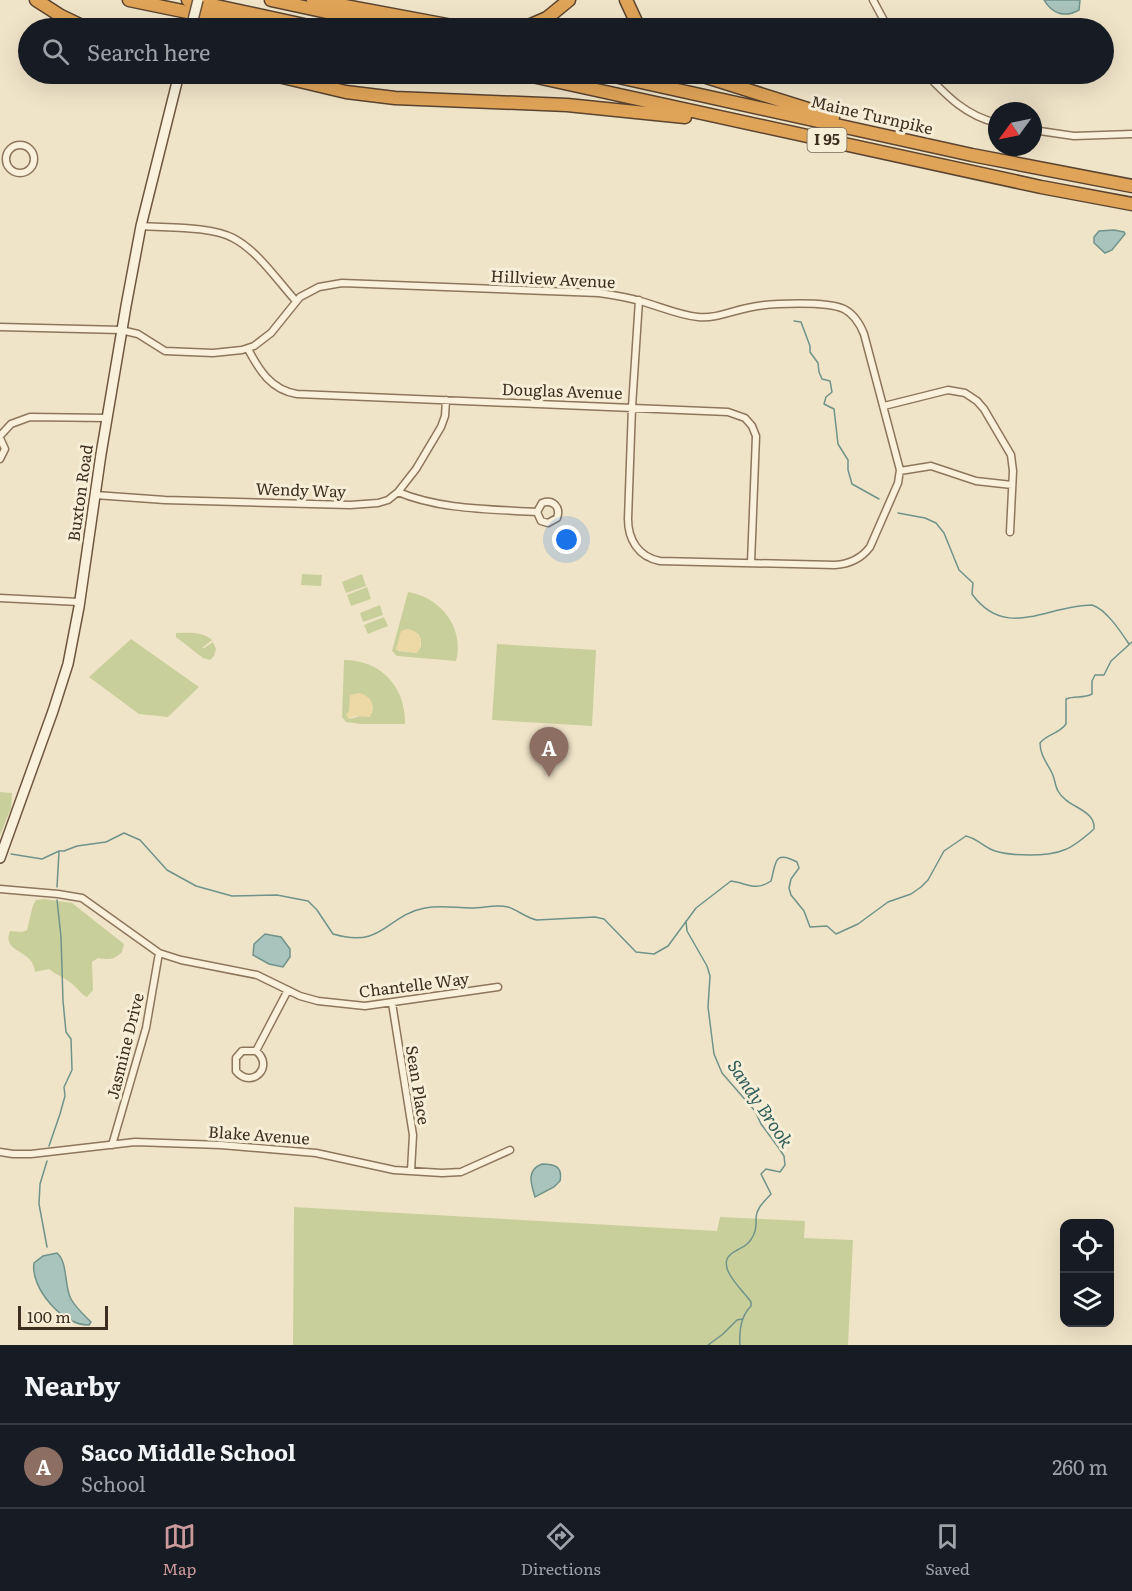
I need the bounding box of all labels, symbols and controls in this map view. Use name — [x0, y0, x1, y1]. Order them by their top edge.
search box — [18, 18, 1114, 84]
icon: search — [39, 35, 72, 68]
text: Search here — [87, 35, 210, 68]
street label: Maine Turnpike — [809, 88, 936, 140]
north arrow — [988, 102, 1042, 156]
road number: I 95 — [808, 128, 846, 152]
street label: Hillview Avenue — [490, 263, 616, 293]
street label: Douglas Avenue — [501, 376, 623, 404]
street label: Buxton Road — [60, 443, 98, 543]
street label: Wendy Way — [255, 475, 347, 503]
your location — [552, 525, 581, 554]
pin: A — [530, 728, 568, 777]
street label: Chantelle Way — [357, 965, 471, 1003]
street label: Jasmine Drive — [99, 990, 149, 1101]
street label: Sean Place — [401, 1044, 437, 1126]
water label: Sandy Brook — [722, 1054, 801, 1153]
street label: Blake Avenue — [207, 1118, 311, 1150]
map controls — [1060, 1219, 1114, 1327]
button: locate — [1060, 1219, 1114, 1273]
button: layers — [1060, 1273, 1114, 1327]
scale bar — [18, 1303, 108, 1330]
text: 100 m — [27, 1304, 71, 1328]
text: Nearby — [24, 1365, 120, 1404]
text: Saco Middle School — [81, 1435, 296, 1468]
text: A — [36, 1451, 51, 1481]
text: 260 m — [1052, 1451, 1108, 1481]
text: School — [81, 1468, 146, 1498]
tab: Map — [162, 1520, 196, 1580]
tab: Directions — [521, 1520, 601, 1580]
tab: Saved — [925, 1520, 970, 1580]

